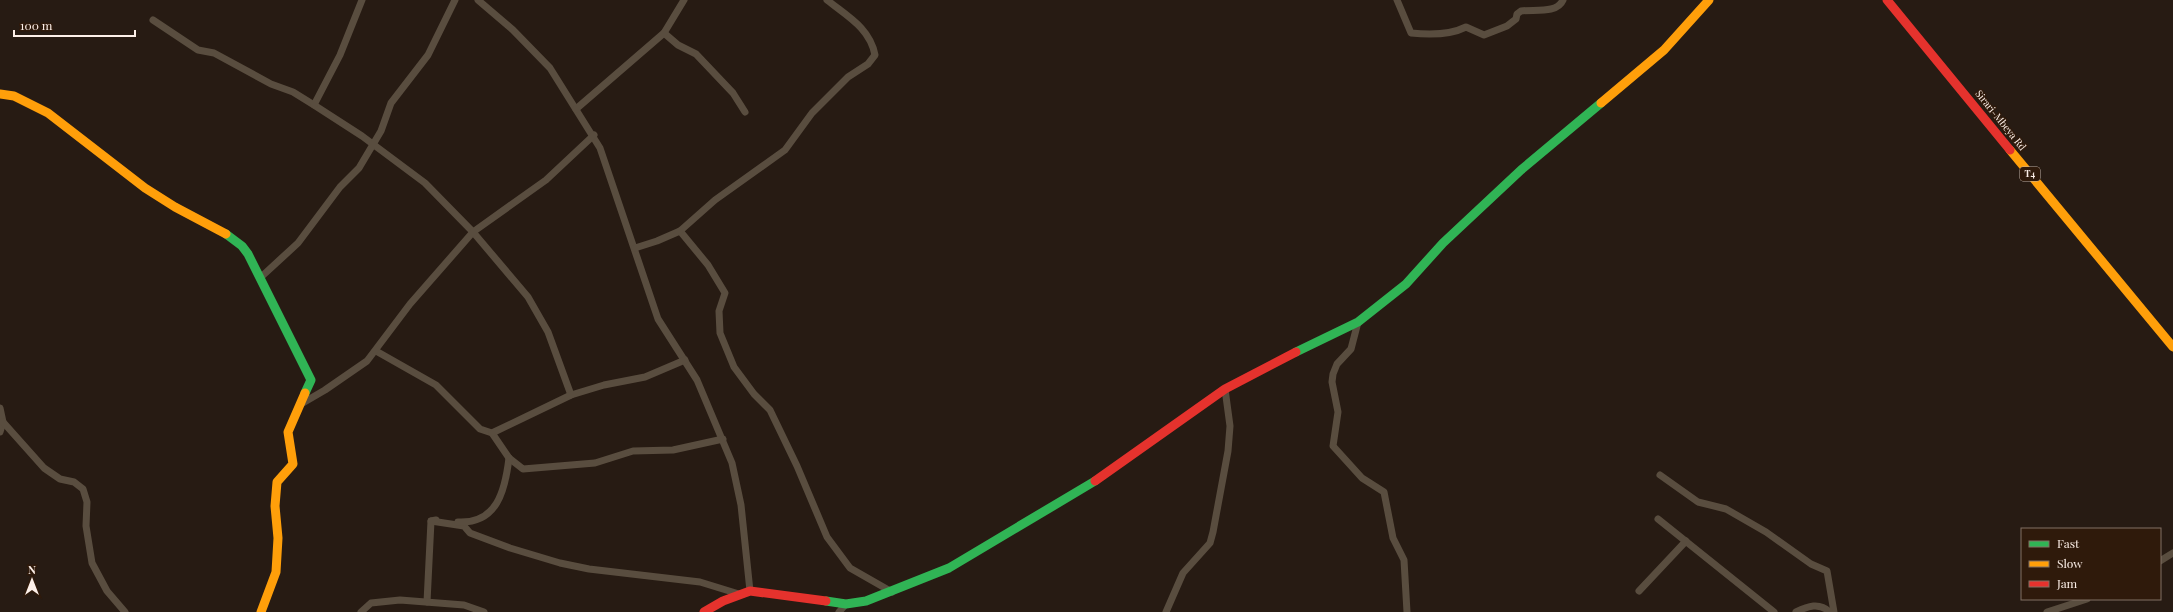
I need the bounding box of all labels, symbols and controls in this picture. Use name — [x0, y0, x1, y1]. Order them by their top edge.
scale bar — [14, 12, 135, 38]
text: 100 m — [20, 17, 53, 33]
street label: Sirari-Mbeya Rd — [1972, 87, 2030, 153]
road number: T4 — [2020, 167, 2040, 181]
legend — [2021, 528, 2161, 600]
text: Fast — [2057, 535, 2080, 551]
text: Slow — [2057, 555, 2083, 571]
north arrow — [12, 560, 52, 600]
text: N — [28, 562, 36, 577]
text: Jam — [2056, 575, 2078, 591]

